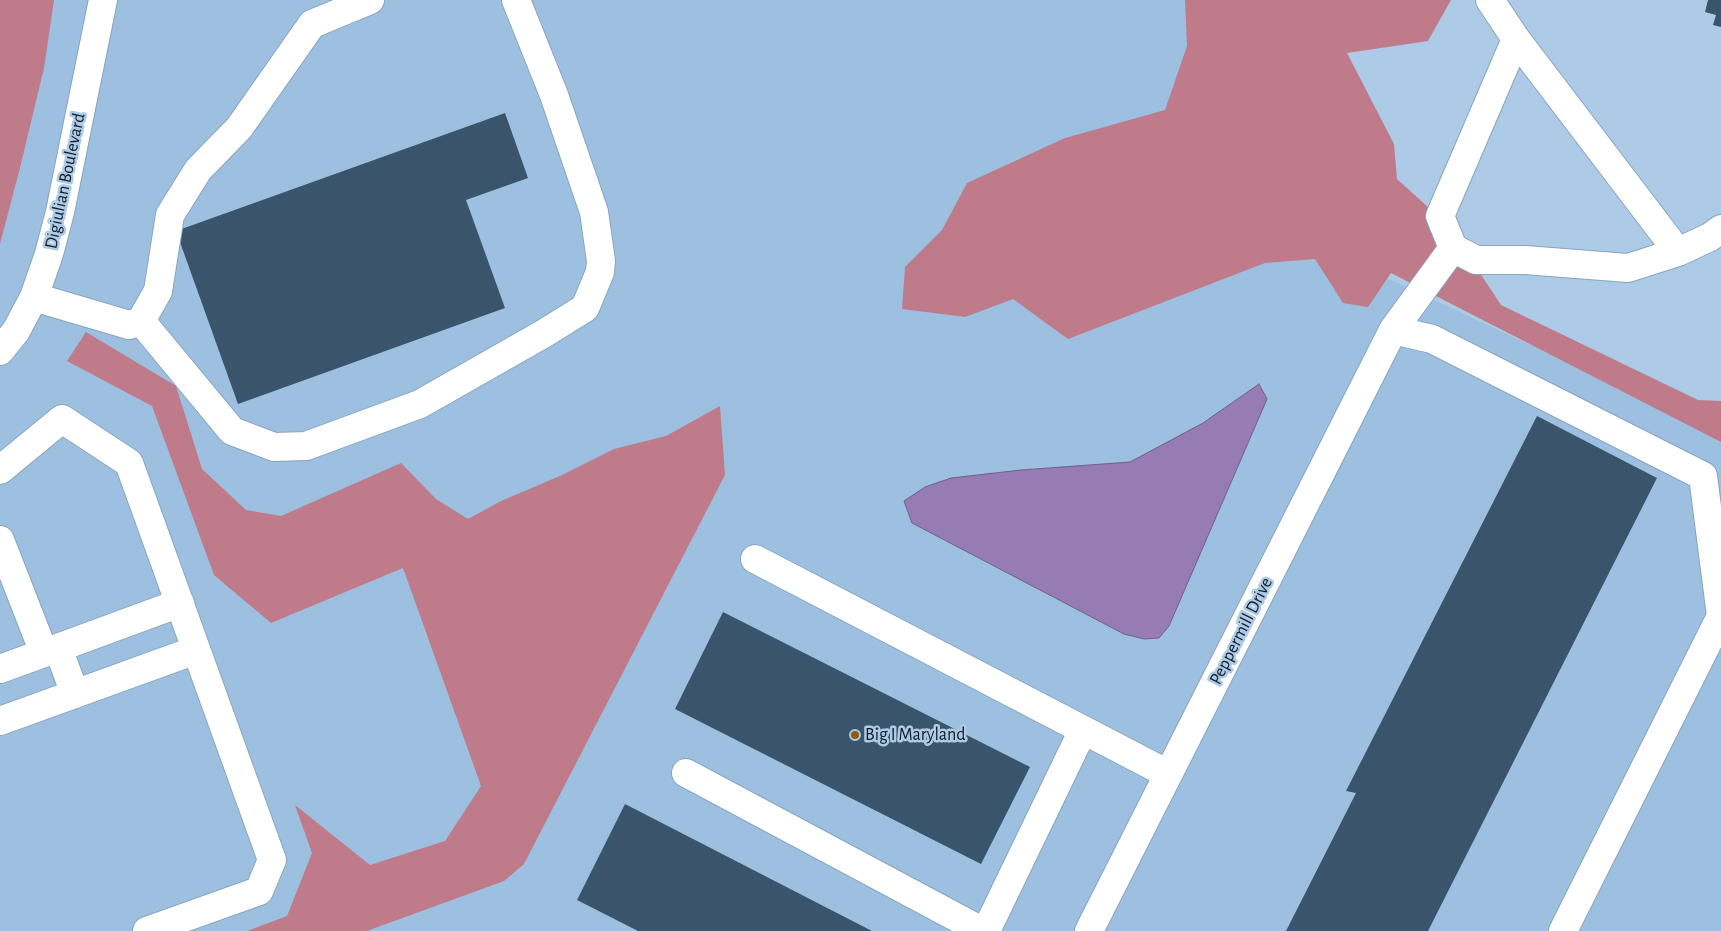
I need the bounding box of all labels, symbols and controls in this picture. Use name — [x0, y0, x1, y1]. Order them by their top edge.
street label: Digiulian Boulevard — [40, 111, 90, 251]
street label: Peppermill Drive — [1205, 574, 1277, 688]
place label: Big I Maryland — [865, 724, 966, 746]
marker: Big I Maryland — [849, 729, 861, 741]

